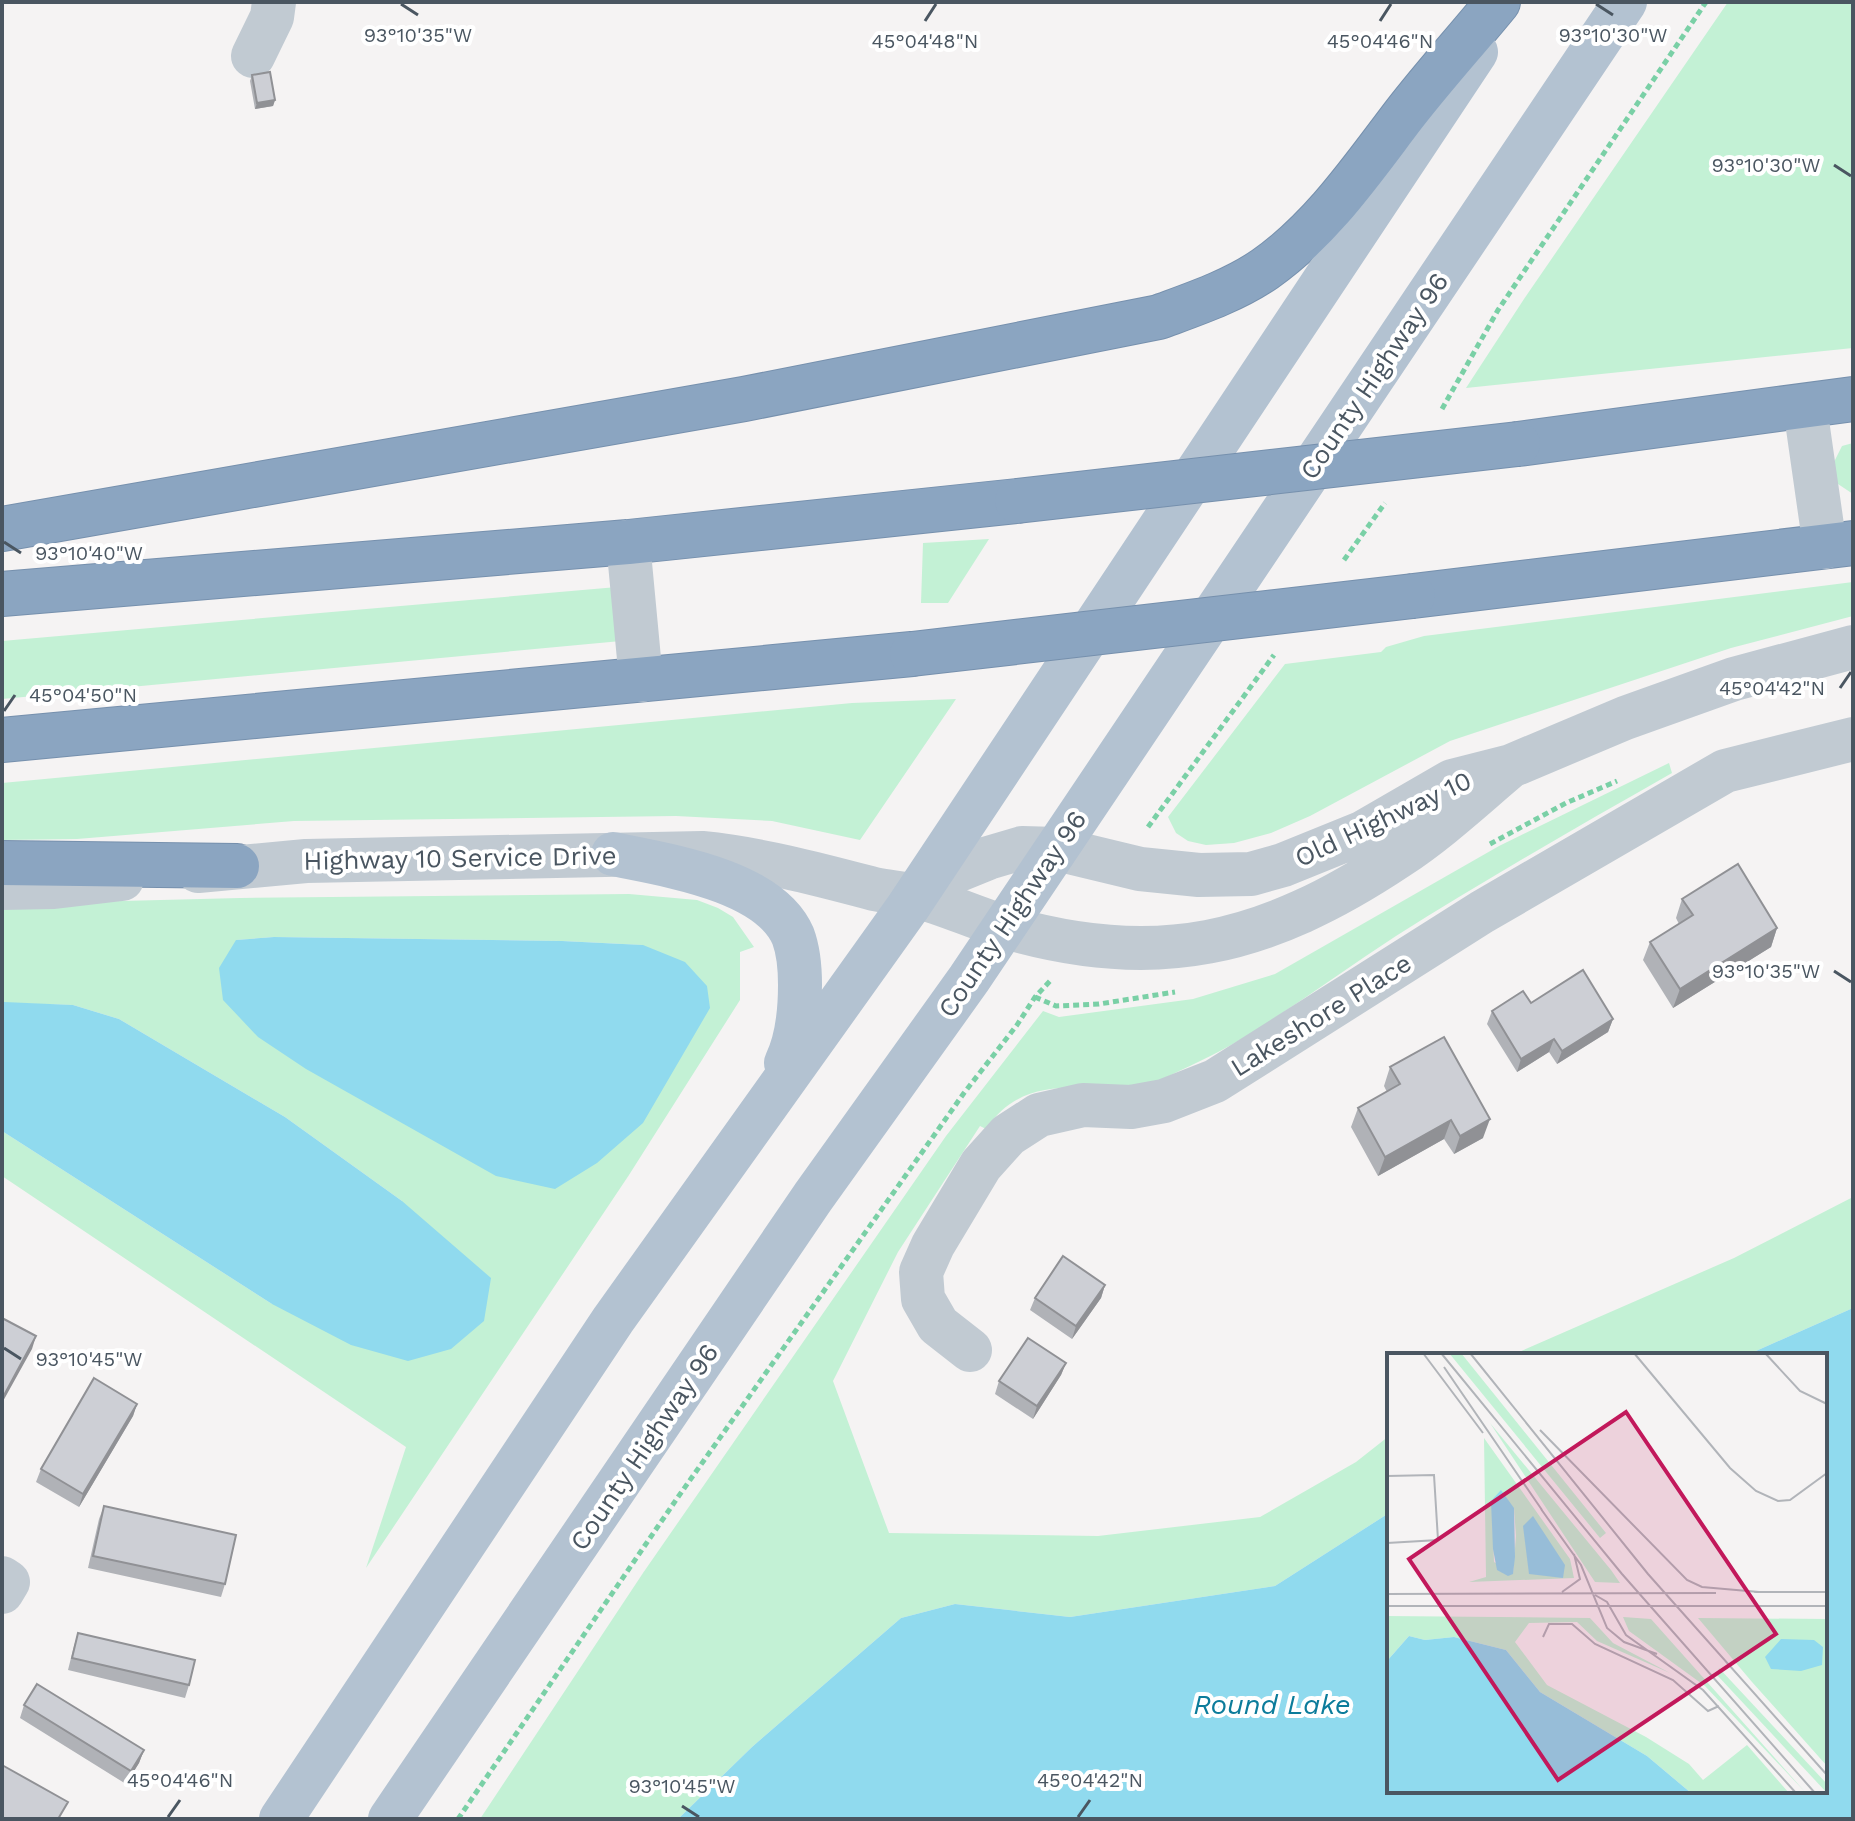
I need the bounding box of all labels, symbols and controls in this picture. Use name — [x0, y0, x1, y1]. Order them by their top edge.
text: 93°10'35"W — [364, 23, 472, 47]
text: 93°10'30"W — [1558, 23, 1668, 47]
text: 45°04'48"N — [872, 29, 978, 53]
text: 45°04'46"N — [1327, 29, 1433, 53]
text: 93°10'30"W — [1711, 153, 1821, 177]
street label: County Highway 96 — [1294, 267, 1454, 485]
text: 93°10'40"W — [35, 541, 143, 565]
text: 45°04'42"N — [1719, 676, 1825, 700]
text: 45°04'50"N — [29, 683, 137, 707]
street label: Old Highway 10 — [1290, 765, 1476, 873]
street label: County Highway 96 — [932, 805, 1092, 1023]
street label: Highway 10 Service Drive — [303, 840, 617, 876]
street label: Lakeshore Place — [1225, 947, 1417, 1083]
text: 93°10'35"W — [1712, 959, 1820, 983]
street label: County Highway 96 — [564, 1338, 724, 1556]
text: 93°10'45"W — [35, 1347, 143, 1371]
inset map — [1387, 1353, 1827, 1793]
water label: Round Lake — [1193, 1688, 1351, 1721]
text: 45°04'46"N — [127, 1768, 233, 1792]
text: 45°04'42"N — [1037, 1768, 1143, 1792]
text: 93°10'45"W — [628, 1774, 736, 1798]

